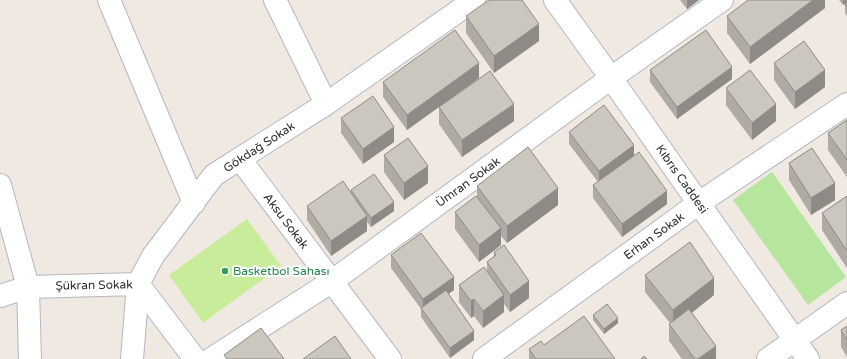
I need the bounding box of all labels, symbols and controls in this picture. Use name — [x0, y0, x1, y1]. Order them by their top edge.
street label: Gökdağ Sokak — [221, 118, 298, 175]
street label: Kıbrıs Caddesi — [653, 142, 711, 216]
street label: Ümran Sokak — [433, 154, 503, 210]
street label: Aksu Sokak — [261, 190, 312, 252]
street label: Erhan Sokak — [621, 209, 687, 263]
place label: Basketbol Sahası — [233, 264, 330, 278]
marker: Basketbol Sahası — [220, 266, 230, 276]
street label: Şükran Sokak — [55, 277, 133, 293]

